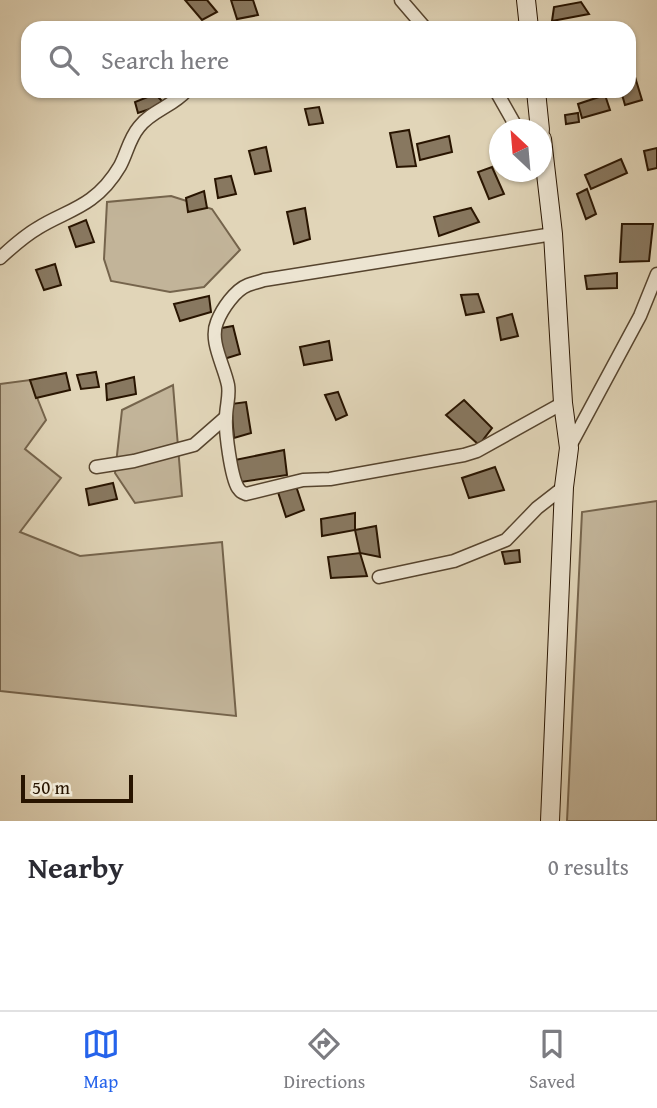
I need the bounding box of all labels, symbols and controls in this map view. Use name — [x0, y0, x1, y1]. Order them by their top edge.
search box — [21, 21, 636, 98]
text: Search here — [101, 40, 229, 79]
icon: search — [45, 41, 83, 79]
north arrow — [489, 119, 552, 182]
scale bar — [21, 772, 133, 804]
text: 50 m — [32, 773, 70, 801]
text: Nearby — [28, 845, 124, 889]
text: 0 results — [548, 850, 629, 883]
tab: Map — [82, 1025, 120, 1095]
tab: Directions — [284, 1025, 365, 1095]
tab: Saved — [529, 1025, 575, 1095]

